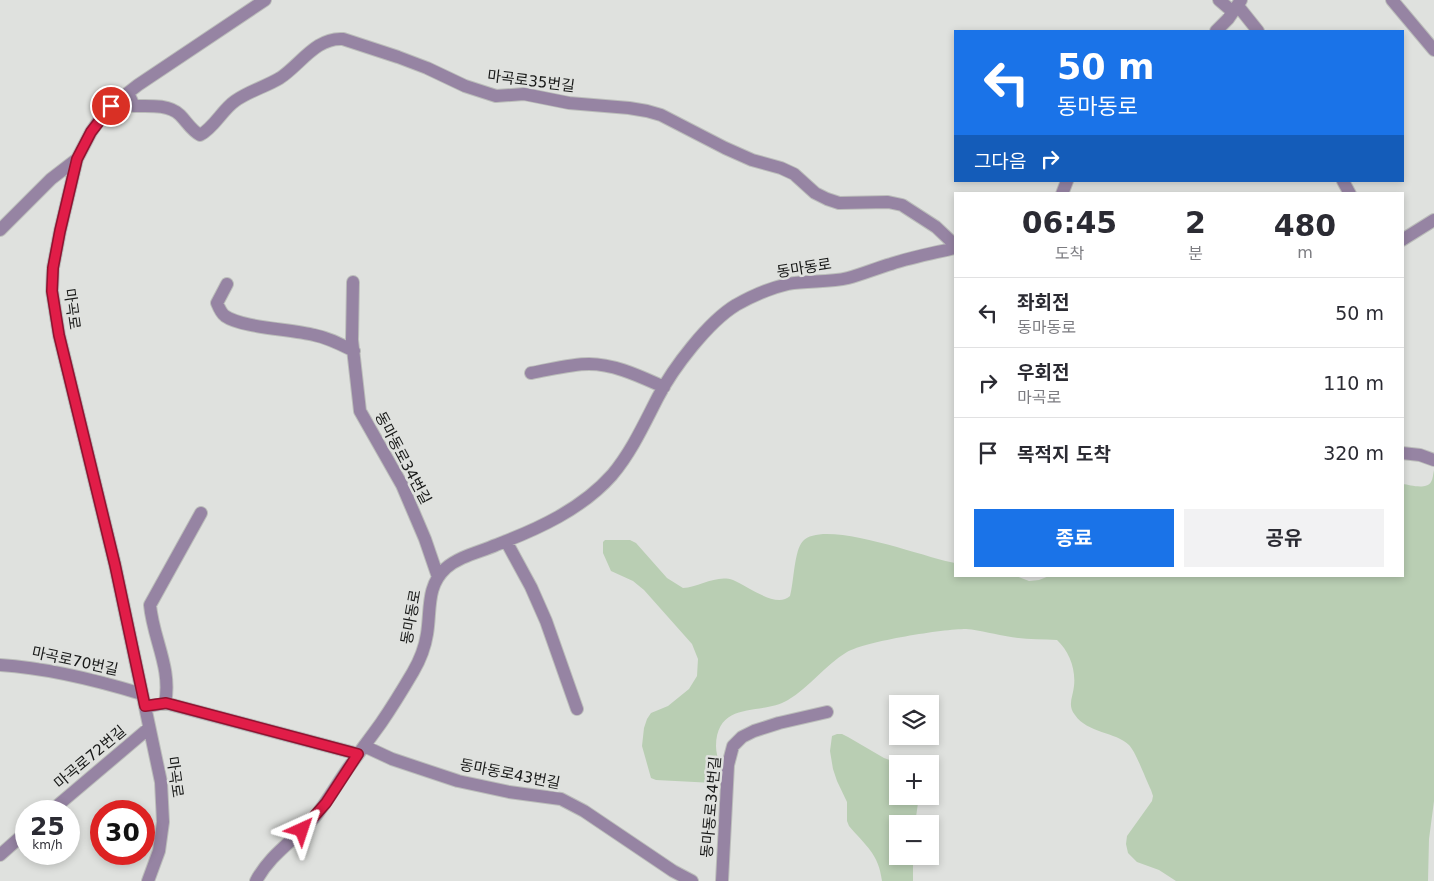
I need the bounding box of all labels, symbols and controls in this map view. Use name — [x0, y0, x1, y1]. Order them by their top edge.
text: 50 m — [1057, 47, 1154, 87]
icon: left — [974, 50, 1039, 115]
street label: 마곡로35번길 — [486, 67, 576, 95]
pin — [90, 85, 132, 127]
icon: arrive — [97, 92, 125, 120]
text: 동마동로 — [1057, 94, 1138, 119]
icon: right — [1036, 145, 1064, 173]
text: 그다음 — [974, 150, 1026, 172]
text: 06:45 — [1022, 205, 1117, 240]
text: 2 — [1185, 205, 1206, 240]
text: 480 — [1274, 208, 1336, 243]
text: m — [1297, 243, 1313, 262]
text: 도착 — [1055, 244, 1084, 263]
text: 분 — [1188, 244, 1203, 263]
street label: 동마동로 — [775, 255, 833, 281]
street label: 마곡로 — [60, 287, 84, 331]
text: 좌회전 — [1017, 291, 1069, 313]
icon: left — [974, 299, 1002, 327]
text: 50 m — [1335, 302, 1384, 324]
text: 동마동로 — [1017, 318, 1076, 337]
text: 우회전 — [1017, 361, 1069, 383]
icon: right — [974, 369, 1002, 397]
text: 110 m — [1323, 372, 1384, 394]
text: 마곡로 — [1017, 388, 1061, 407]
street label: 동마동로34번길 — [371, 409, 435, 507]
icon: arrive — [974, 439, 1002, 467]
text: 320 m — [1323, 442, 1384, 464]
text: 목적지 도착 — [1017, 443, 1111, 465]
button: 종료 — [974, 509, 1174, 567]
button: 공유 — [1184, 509, 1384, 567]
street label: 동마동로 — [397, 588, 425, 646]
street label: 마곡로70번길 — [30, 643, 120, 679]
map controls — [889, 695, 939, 865]
button: layers — [889, 695, 939, 745]
street label: 마곡로72번길 — [50, 722, 130, 792]
street label: 마곡로 — [163, 755, 187, 799]
street label: 동마동로43번길 — [458, 755, 562, 793]
street label: 동마동로34번길 — [698, 755, 724, 859]
button: + — [889, 755, 939, 805]
speed limit sign: 30 — [90, 800, 155, 865]
position arrow — [275, 803, 327, 855]
text: 25 — [30, 812, 65, 841]
button: − — [889, 815, 939, 865]
text: km/h — [32, 838, 63, 852]

